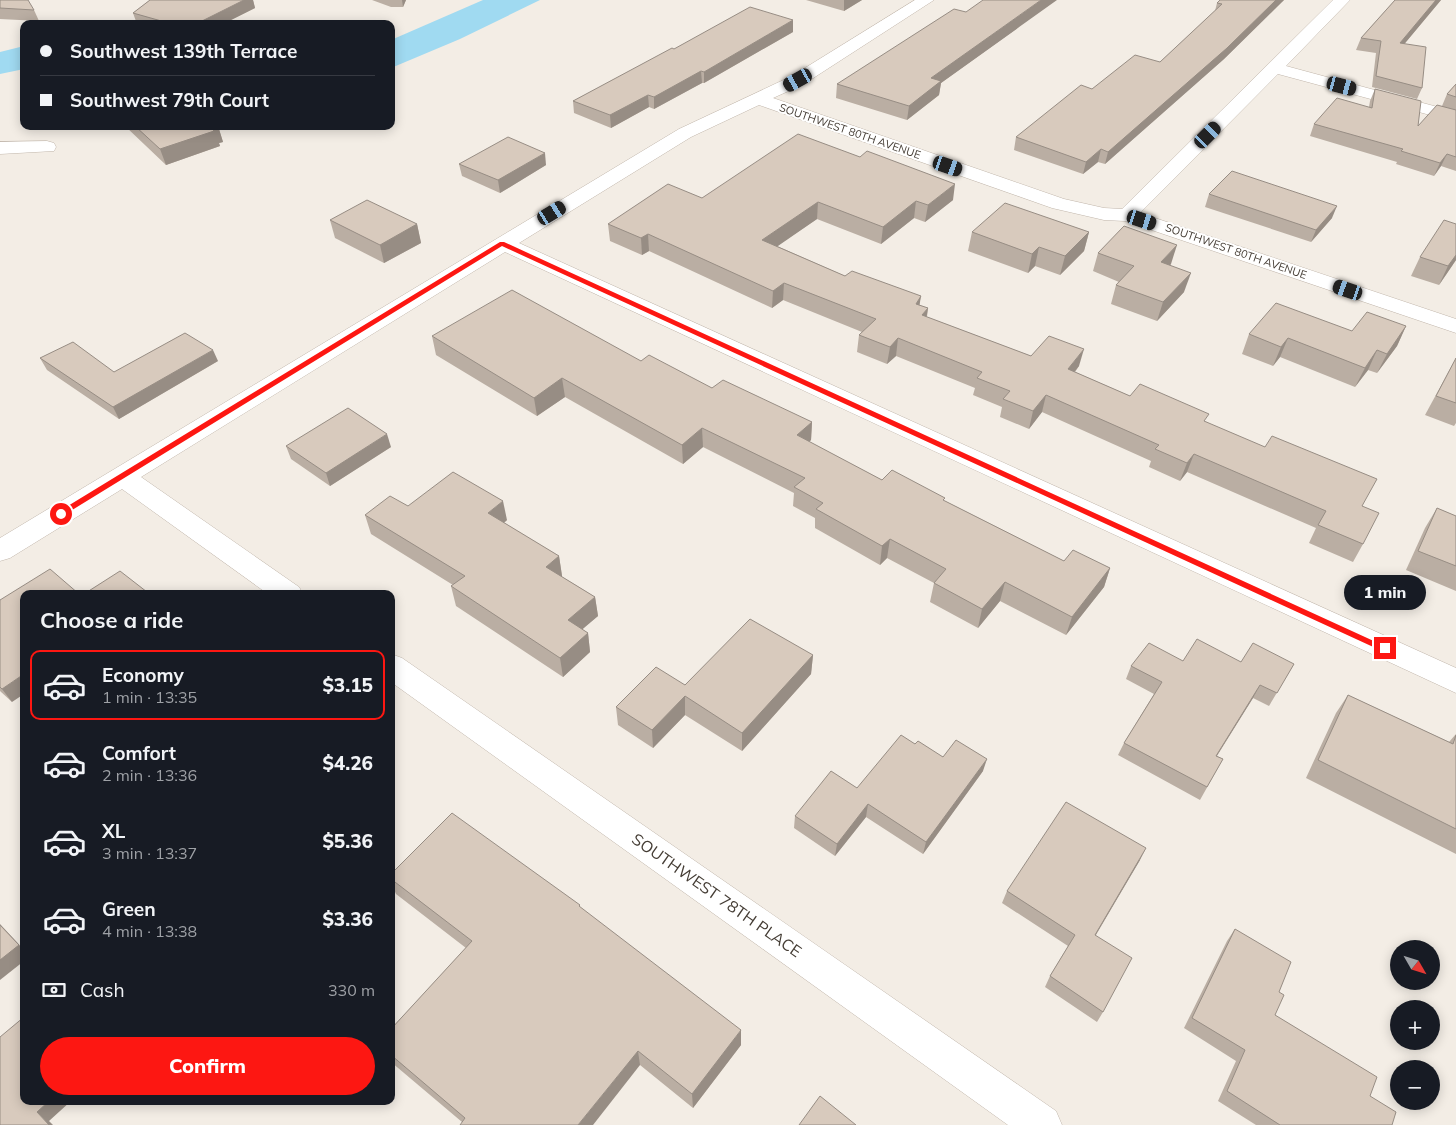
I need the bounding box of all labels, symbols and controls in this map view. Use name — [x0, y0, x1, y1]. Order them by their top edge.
text: Southwest 139th Terrace — [70, 39, 297, 63]
car — [781, 66, 814, 94]
car — [1325, 75, 1358, 97]
text: Southwest 79th Court — [70, 88, 269, 112]
street label: SOUTHWEST 80TH AVENUE — [777, 100, 923, 162]
car — [1192, 119, 1223, 151]
car — [931, 154, 964, 178]
car — [535, 199, 568, 227]
car — [1125, 208, 1158, 232]
street label: SOUTHWEST 80TH AVENUE — [1163, 220, 1309, 282]
car — [1331, 278, 1364, 302]
route start — [50, 503, 72, 525]
callout: 1 min — [1344, 576, 1426, 610]
text: 1 min — [1364, 582, 1406, 602]
text: Choose a ride — [40, 606, 183, 634]
route end — [1374, 637, 1396, 659]
icon: car — [42, 663, 87, 708]
text: Economy — [102, 663, 184, 687]
text: $3.15 — [322, 673, 373, 697]
text: 1 min · 13:35 — [102, 687, 197, 707]
icon: car — [42, 741, 87, 786]
text: Comfort — [102, 741, 176, 765]
text: $4.26 — [322, 751, 373, 775]
text: 2 min · 13:36 — [102, 765, 197, 785]
icon: car — [42, 819, 87, 864]
text: XL — [102, 819, 125, 843]
text: $5.36 — [322, 829, 373, 853]
street label: SOUTHWEST 78TH PLACE — [628, 829, 806, 961]
text: 3 min · 13:37 — [102, 843, 197, 863]
icon: car — [42, 897, 87, 942]
text: Green — [102, 897, 156, 921]
text: $3.36 — [322, 907, 373, 931]
text: 4 min · 13:38 — [102, 921, 197, 941]
north arrow — [1390, 940, 1440, 990]
map controls — [1390, 940, 1440, 1110]
icon: cash — [40, 976, 68, 1004]
text: Cash — [80, 978, 125, 1002]
text: 330 m — [328, 980, 375, 1000]
button: + — [1390, 1000, 1440, 1050]
button: Confirm — [40, 1037, 375, 1095]
button: − — [1390, 1060, 1440, 1110]

